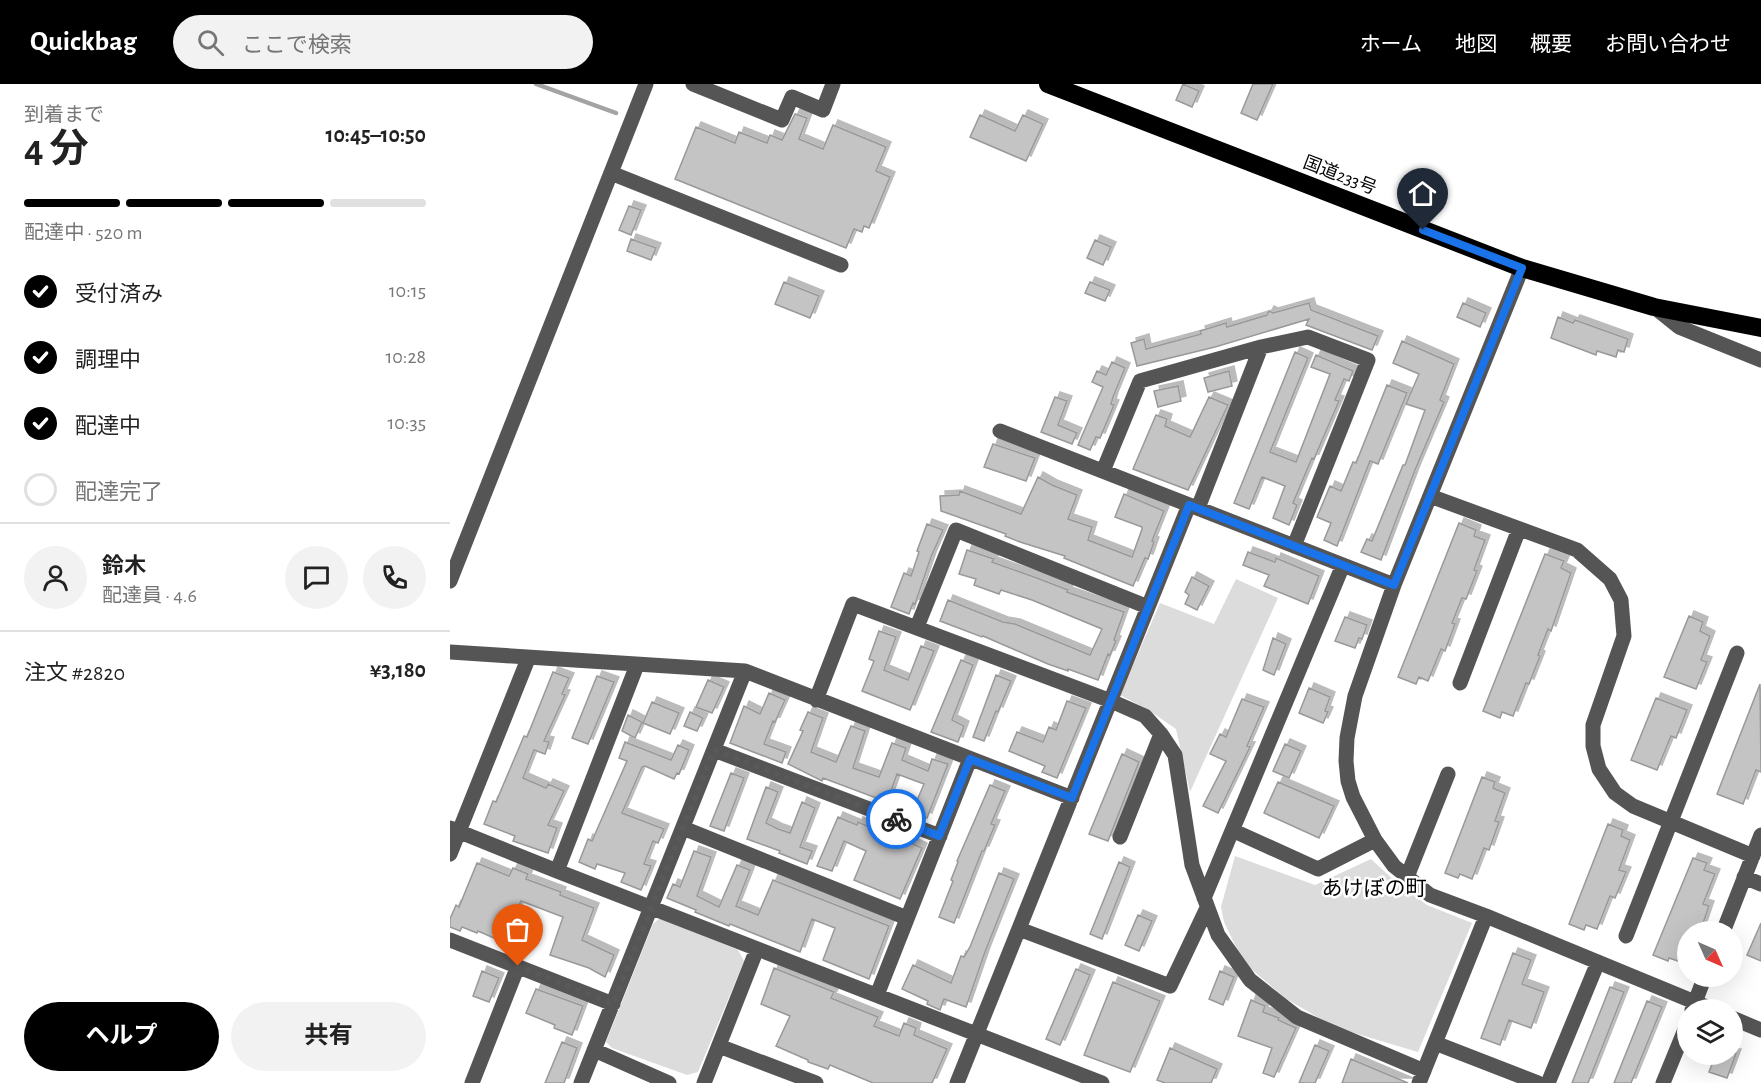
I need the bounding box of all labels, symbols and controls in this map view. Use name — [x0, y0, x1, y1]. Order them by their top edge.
search box — [173, 15, 593, 69]
icon: search — [194, 26, 227, 59]
text: Quickbag — [30, 28, 137, 56]
text: ここで検索 — [242, 34, 352, 56]
text: ホーム — [1360, 34, 1422, 55]
text: 地図 — [1455, 34, 1497, 55]
text: 概要 — [1530, 34, 1572, 55]
text: お問い合わせ — [1605, 34, 1731, 55]
text: 到着まで — [24, 105, 104, 125]
text: 10:45–10:50 — [325, 124, 426, 146]
text: 4 分 — [24, 130, 89, 169]
street label: 国道233号 — [1300, 152, 1380, 198]
pin — [1397, 168, 1448, 230]
icon: home — [1406, 177, 1439, 210]
text: 配達中 · 520 m — [24, 223, 143, 243]
icon: check — [24, 275, 57, 308]
text: 10:15 — [389, 281, 426, 301]
text: 受付済み — [75, 283, 163, 305]
icon: check — [24, 341, 57, 374]
text: 10:28 — [385, 347, 426, 367]
text: 調理中 — [75, 349, 141, 371]
icon: check — [24, 407, 57, 440]
text: 10:35 — [387, 413, 426, 433]
text: 配達中 — [75, 415, 141, 437]
text: 配達完了 — [75, 481, 163, 503]
button: person — [24, 546, 87, 609]
button: chat — [285, 546, 348, 609]
button: phone — [363, 546, 426, 609]
text: 鈴木 — [102, 555, 146, 577]
text: 配達員 · 4.6 — [102, 586, 197, 606]
text: ¥3,180 — [370, 659, 426, 681]
text: 注文 #2820 — [24, 662, 125, 684]
courier — [866, 789, 926, 849]
icon: bike — [880, 803, 913, 836]
district label: あけぼの町 — [1322, 877, 1427, 899]
pin — [492, 904, 543, 966]
icon: bag — [501, 913, 534, 946]
north arrow — [1677, 921, 1743, 987]
map controls — [1677, 921, 1743, 1065]
button: layers — [1677, 999, 1743, 1065]
button: ヘルプ — [24, 1002, 219, 1071]
button: 共有 — [231, 1002, 426, 1071]

